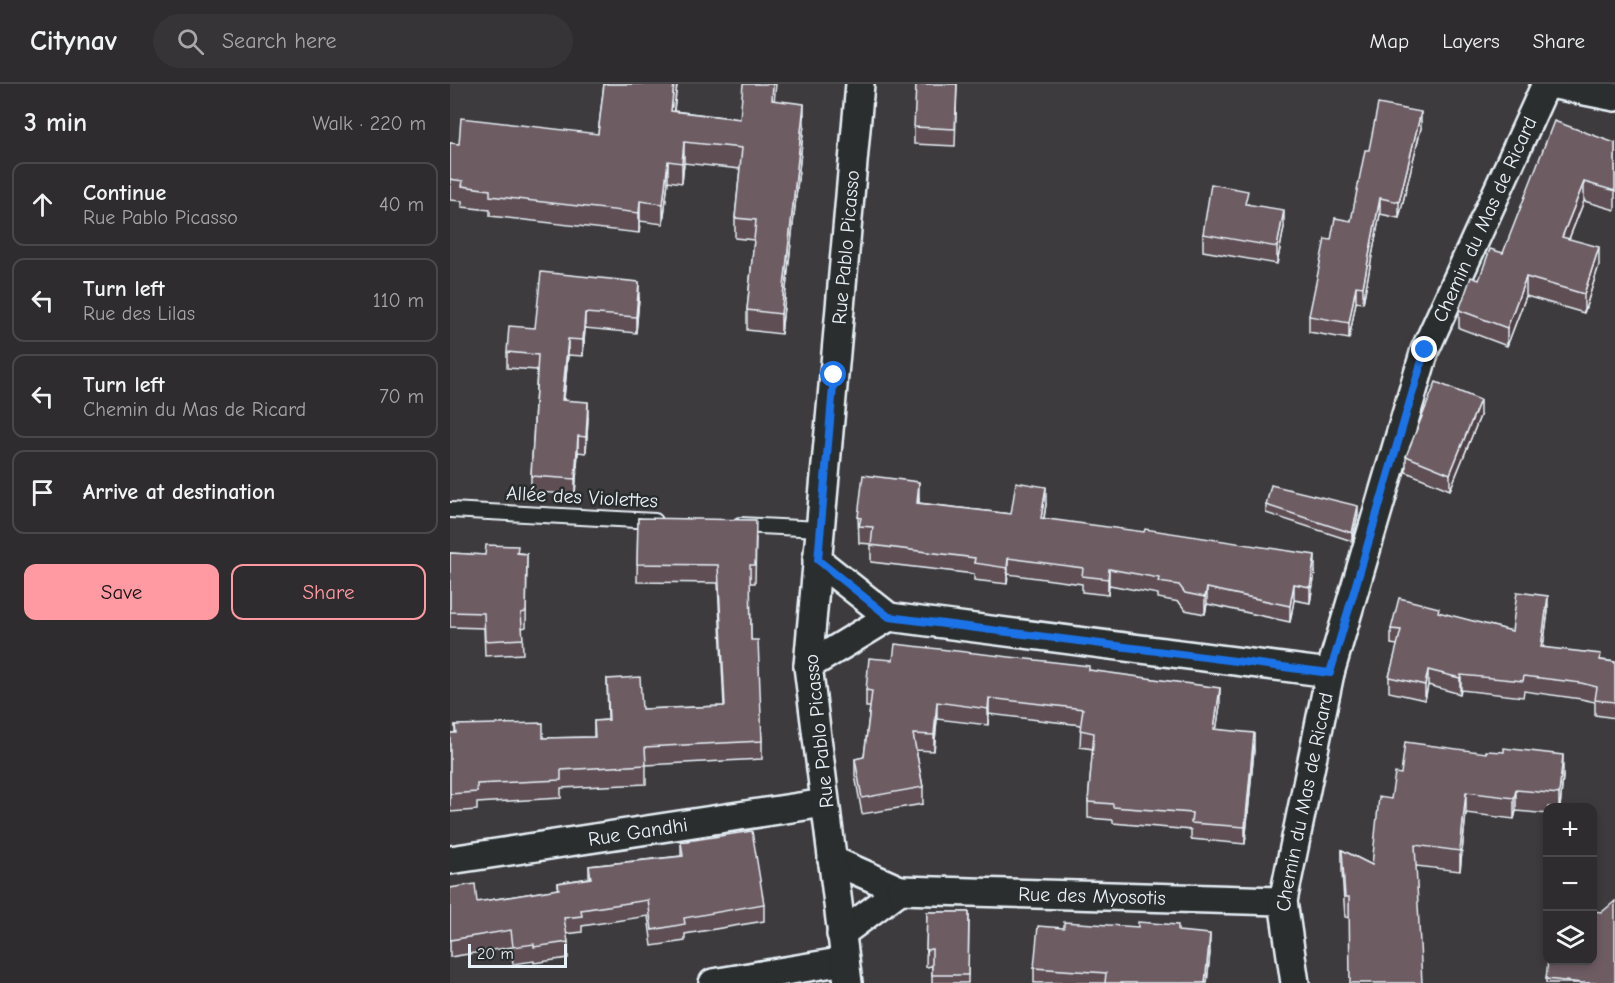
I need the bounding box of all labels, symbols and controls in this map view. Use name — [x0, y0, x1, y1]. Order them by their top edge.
search box — [153, 14, 573, 68]
text: Citynav — [30, 25, 117, 57]
icon: search — [174, 25, 207, 58]
text: Search here — [222, 28, 336, 54]
text: Map — [1370, 29, 1409, 53]
text: Layers — [1442, 29, 1500, 53]
text: Share — [1533, 29, 1585, 53]
text: 3 min — [24, 108, 87, 138]
text: Walk · 220 m — [312, 112, 426, 135]
street label: Chemin du Mas de Ricard — [1428, 113, 1541, 326]
street label: Rue Pablo Picasso — [827, 169, 864, 325]
text: Continue — [83, 180, 166, 206]
icon: ahead — [26, 188, 59, 221]
text: 40 m — [379, 193, 424, 216]
text: Rue Pablo Picasso — [83, 206, 238, 229]
text: Turn left — [83, 276, 165, 302]
icon: left — [26, 284, 59, 317]
text: 110 m — [373, 289, 424, 312]
text: Rue des Lilas — [83, 302, 195, 325]
route end — [1411, 336, 1437, 362]
route start — [820, 361, 846, 387]
text: Turn left — [83, 372, 165, 398]
icon: left — [26, 380, 59, 413]
text: 70 m — [379, 385, 424, 408]
text: Chemin du Mas de Ricard — [83, 398, 306, 421]
icon: arrive — [26, 476, 59, 509]
text: Arrive at destination — [83, 479, 275, 505]
street label: Allée des Violettes — [505, 482, 659, 512]
button: Save — [24, 564, 219, 620]
button: Share — [231, 564, 426, 620]
street label: Rue Pablo Picasso — [799, 653, 839, 809]
street label: Chemin du Mas de Ricard — [1271, 690, 1337, 913]
map controls — [1543, 803, 1597, 965]
button: + — [1543, 803, 1597, 857]
street label: Rue Gandhi — [586, 813, 689, 850]
button: − — [1543, 857, 1597, 911]
street label: Rue des Myosotis — [1018, 882, 1166, 909]
button: layers — [1543, 911, 1597, 965]
scale bar — [468, 941, 567, 968]
text: 20 m — [477, 945, 514, 963]

